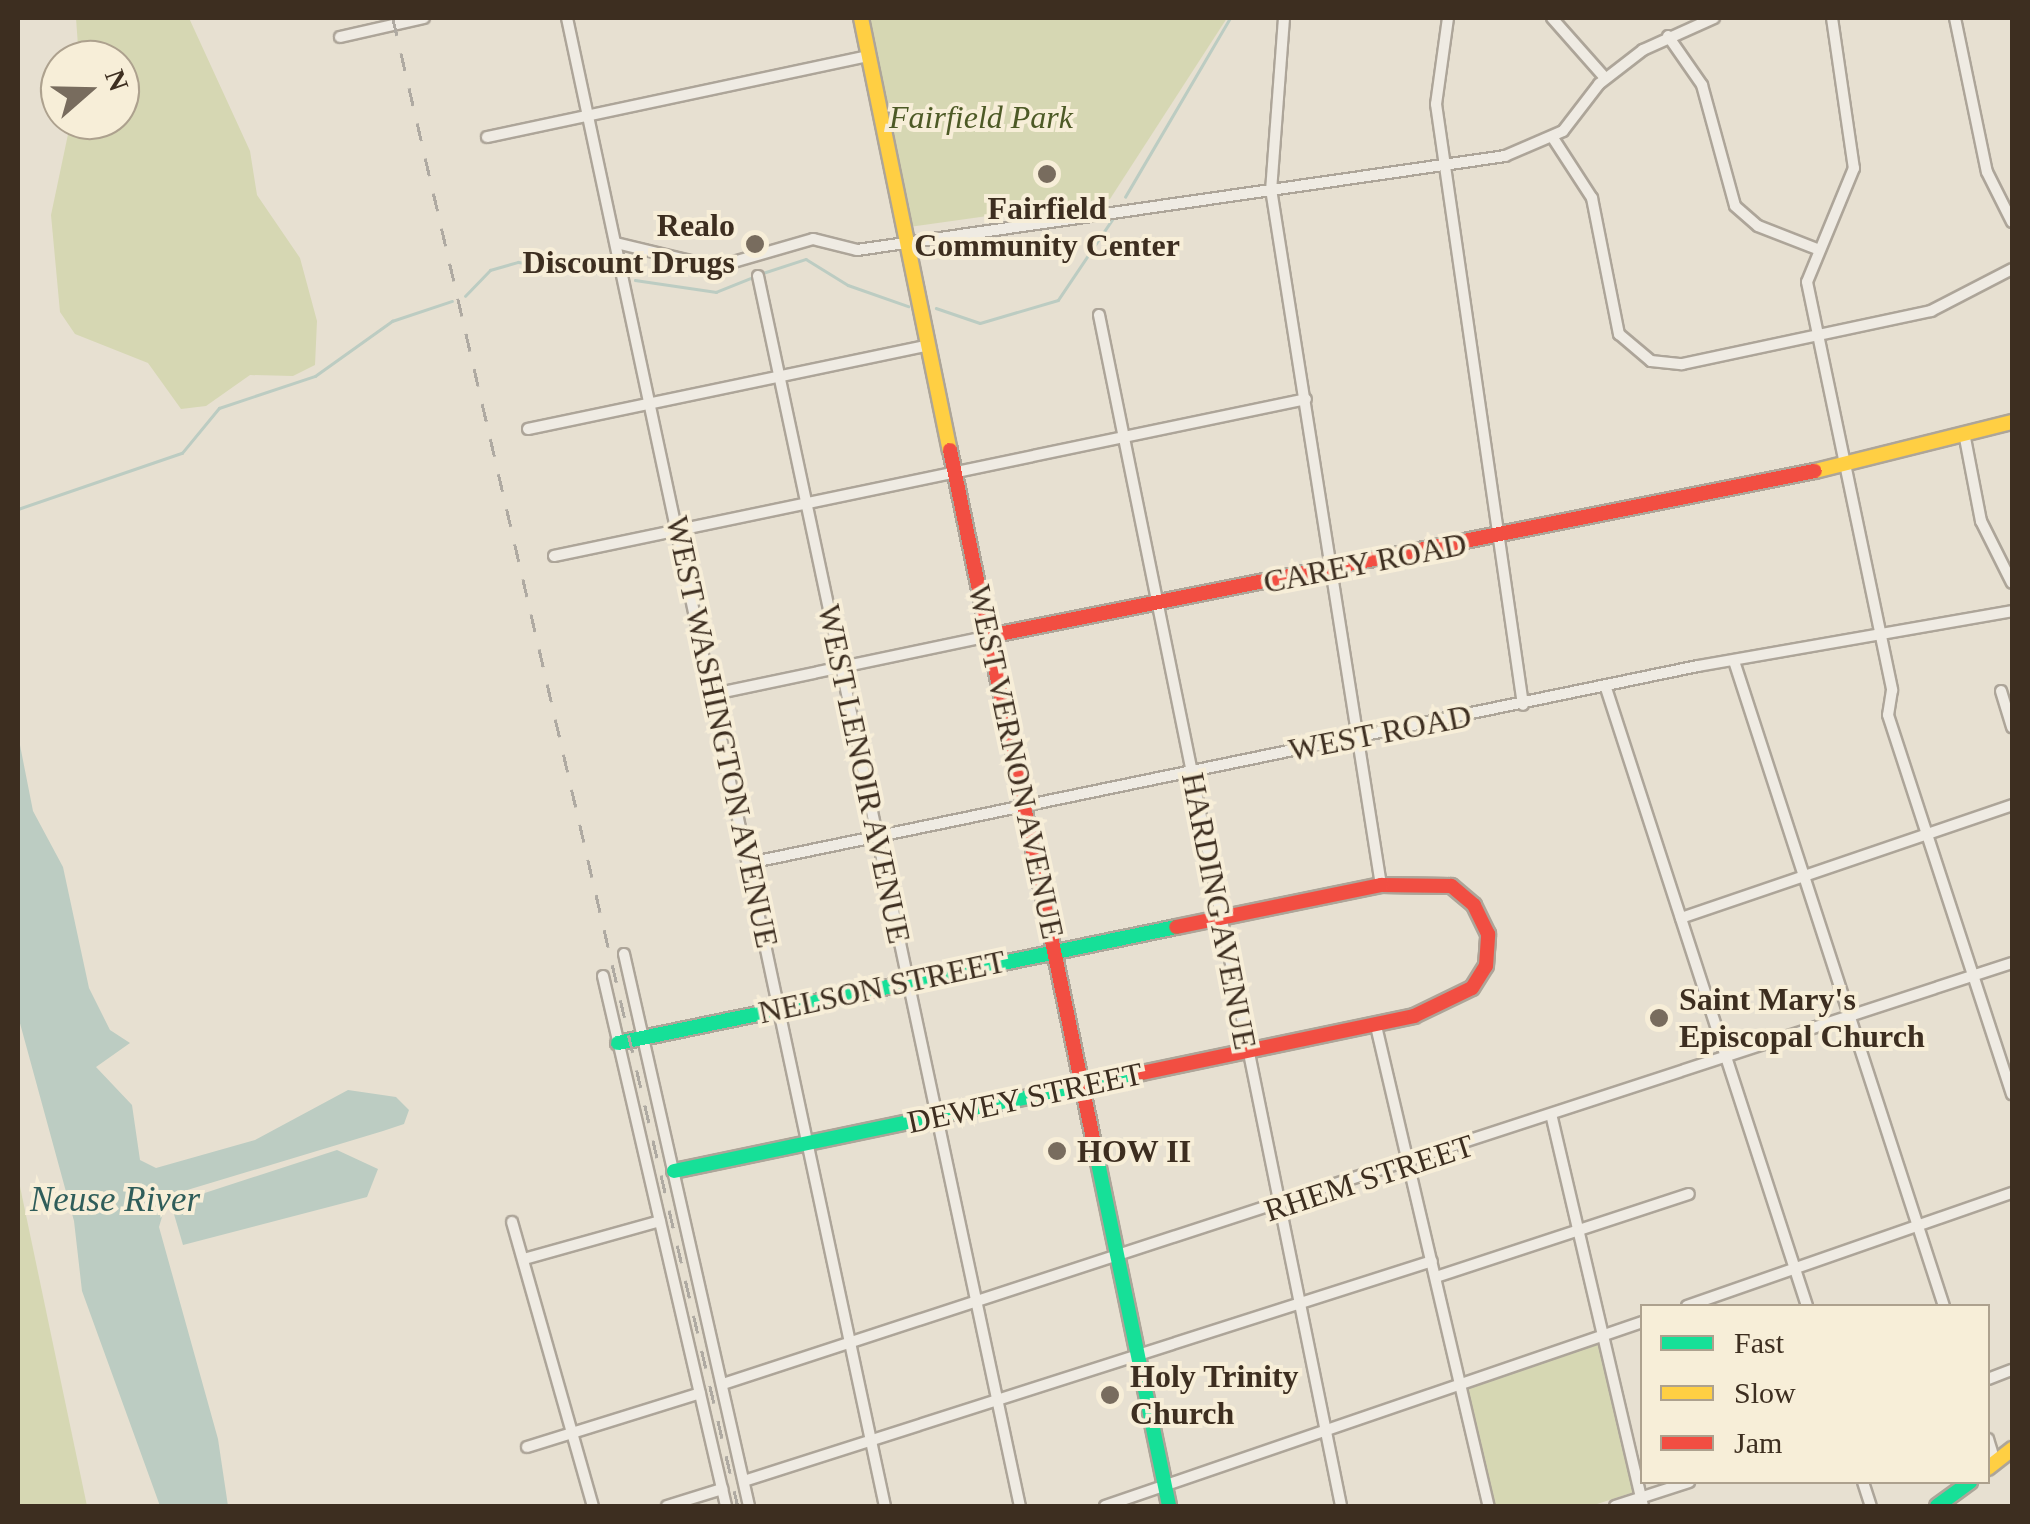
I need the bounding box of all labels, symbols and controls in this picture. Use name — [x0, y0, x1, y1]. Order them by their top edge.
north arrow — [40, 40, 140, 140]
text: N — [99, 65, 135, 95]
park label: Fairfield Park — [889, 98, 1073, 136]
marker: Fairfield Community Center — [1036, 163, 1058, 185]
place label: Fairfield Community Center — [914, 190, 1180, 265]
place label: Realo Discount Drugs — [523, 207, 735, 282]
marker: Realo Discount Drugs — [744, 233, 766, 255]
street label: WEST WASHINGTON AVENUE — [657, 511, 787, 953]
street label: CAREY ROAD — [1260, 524, 1470, 602]
street label: WEST VERNON AVENUE — [959, 580, 1073, 944]
street label: WEST LENOIR AVENUE — [809, 600, 919, 948]
street label: WEST ROAD — [1285, 696, 1475, 770]
street label: HARDING AVENUE — [1173, 768, 1265, 1054]
street label: NELSON STREET — [755, 942, 1009, 1032]
place label: Saint Mary's Episcopal Church — [1679, 981, 1925, 1056]
marker: Saint Mary's Episcopal Church — [1648, 1007, 1670, 1029]
street label: DEWEY STREET — [903, 1054, 1147, 1142]
street label: RHEM STREET — [1260, 1126, 1478, 1230]
place label: HOW II — [1077, 1132, 1192, 1170]
marker: HOW II — [1046, 1140, 1068, 1162]
water label: Neuse River — [30, 1179, 200, 1221]
legend — [1640, 1304, 1990, 1484]
text: Fast — [1734, 1326, 1784, 1359]
place label: Holy Trinity Church — [1130, 1358, 1299, 1433]
text: Slow — [1734, 1376, 1796, 1409]
marker: Holy Trinity Church — [1099, 1384, 1121, 1406]
text: Jam — [1734, 1426, 1782, 1459]

